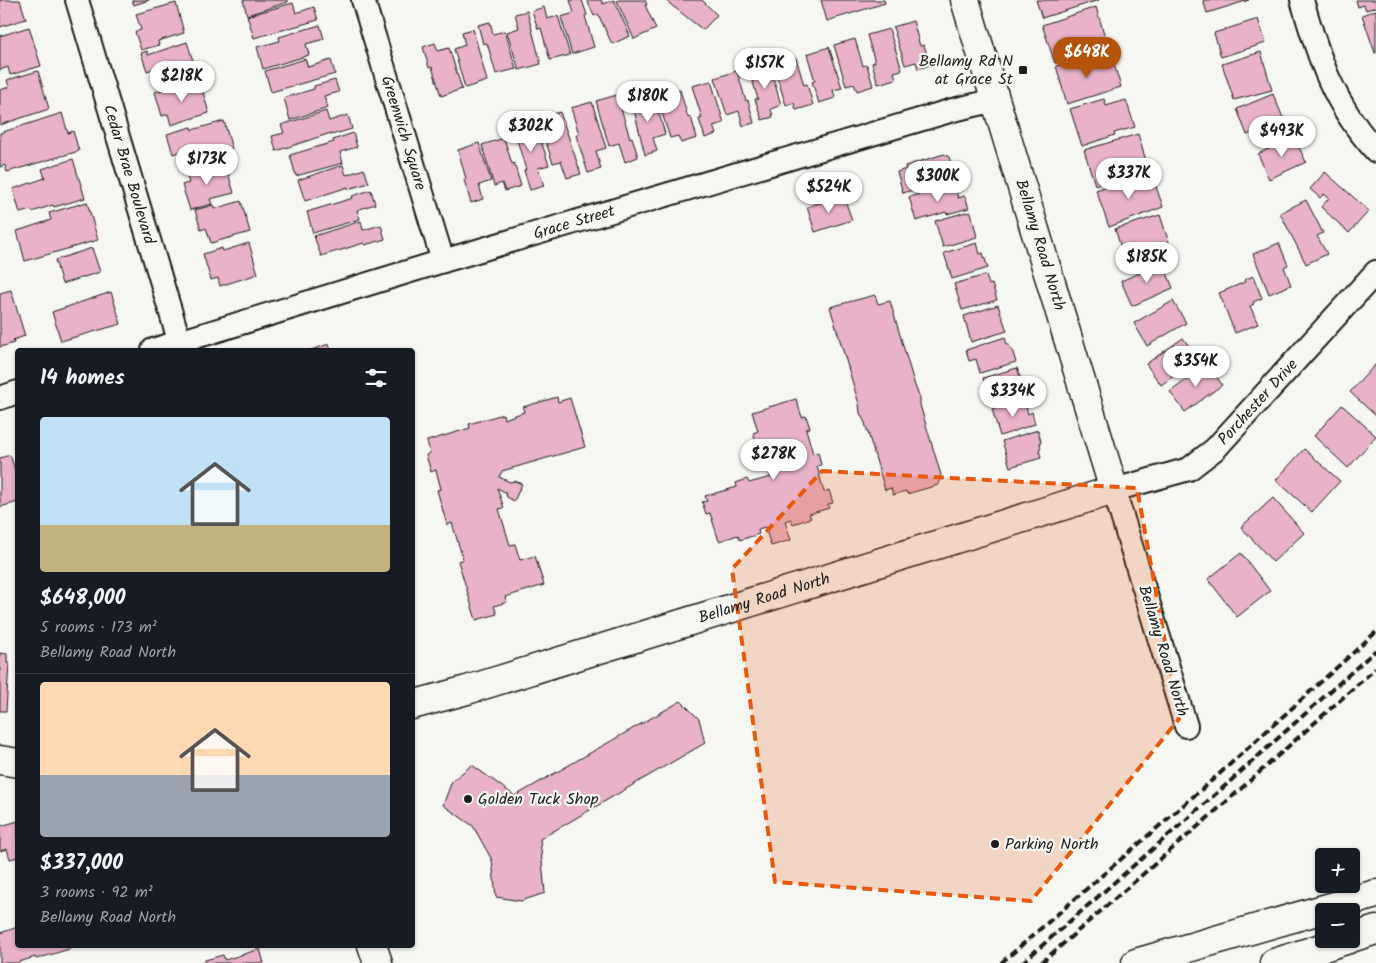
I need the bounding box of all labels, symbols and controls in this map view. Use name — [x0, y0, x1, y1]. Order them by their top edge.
pin: $648K — [1052, 36, 1122, 79]
text: $648K — [1064, 40, 1110, 65]
pin: $157K — [730, 48, 800, 90]
place label: Bellamy Rd N at Grace St — [919, 49, 1014, 92]
text: $157K — [745, 51, 785, 76]
pin: $218K — [147, 61, 217, 103]
text: $218K — [161, 64, 203, 89]
marker: Bellamy Rd N at Grace St — [1017, 64, 1029, 76]
street label: Greenwich Square — [374, 73, 433, 193]
pin: $180K — [613, 80, 683, 123]
text: $180K — [627, 84, 669, 109]
street label: Cedar Brae Boulevard — [97, 102, 162, 248]
pin: $302K — [496, 110, 566, 153]
text: $302K — [508, 114, 554, 139]
pin: $493K — [1247, 116, 1317, 158]
text: $493K — [1260, 119, 1304, 144]
pin: $173K — [172, 144, 242, 186]
text: $173K — [187, 147, 227, 172]
pin: $337K — [1094, 158, 1164, 200]
pin: $300K — [903, 160, 973, 203]
text: $337K — [1107, 161, 1151, 186]
text: $300K — [916, 164, 960, 189]
pin: $524K — [794, 172, 864, 214]
text: $524K — [806, 175, 852, 200]
street label: Bellamy Road North — [1008, 176, 1072, 314]
street label: Grace Street — [530, 198, 619, 246]
pin: $185K — [1112, 242, 1182, 284]
text: $185K — [1126, 245, 1168, 270]
pin: $354K — [1161, 346, 1231, 388]
text: $354K — [1174, 349, 1218, 374]
street label: Porchester Drive — [1212, 353, 1304, 451]
text: 14 homes — [40, 362, 125, 395]
icon: filters — [362, 364, 390, 392]
pin: $334K — [978, 376, 1048, 418]
text: $334K — [990, 379, 1036, 404]
pin: $278K — [739, 438, 809, 481]
text: $278K — [751, 442, 797, 467]
icon: home — [170, 449, 260, 539]
street label: Bellamy Road North — [695, 566, 833, 630]
text: $648,000 — [40, 582, 125, 615]
street label: Bellamy Road North — [1131, 582, 1195, 720]
text: 5 rooms · 173 m² — [40, 615, 157, 640]
text: Bellamy Road North — [40, 640, 176, 665]
icon: home — [170, 715, 260, 805]
place label: Golden Tuck Shop — [478, 787, 599, 812]
marker: Golden Tuck Shop — [462, 793, 474, 805]
place label: Parking North — [1005, 832, 1099, 857]
marker: Parking North — [989, 838, 1001, 850]
text: $337,000 — [40, 847, 123, 880]
map controls — [1315, 848, 1360, 948]
button: + — [1315, 848, 1360, 893]
text: 3 rooms · 92 m² — [40, 880, 153, 905]
button: − — [1315, 903, 1360, 948]
text: Bellamy Road North — [40, 905, 176, 930]

